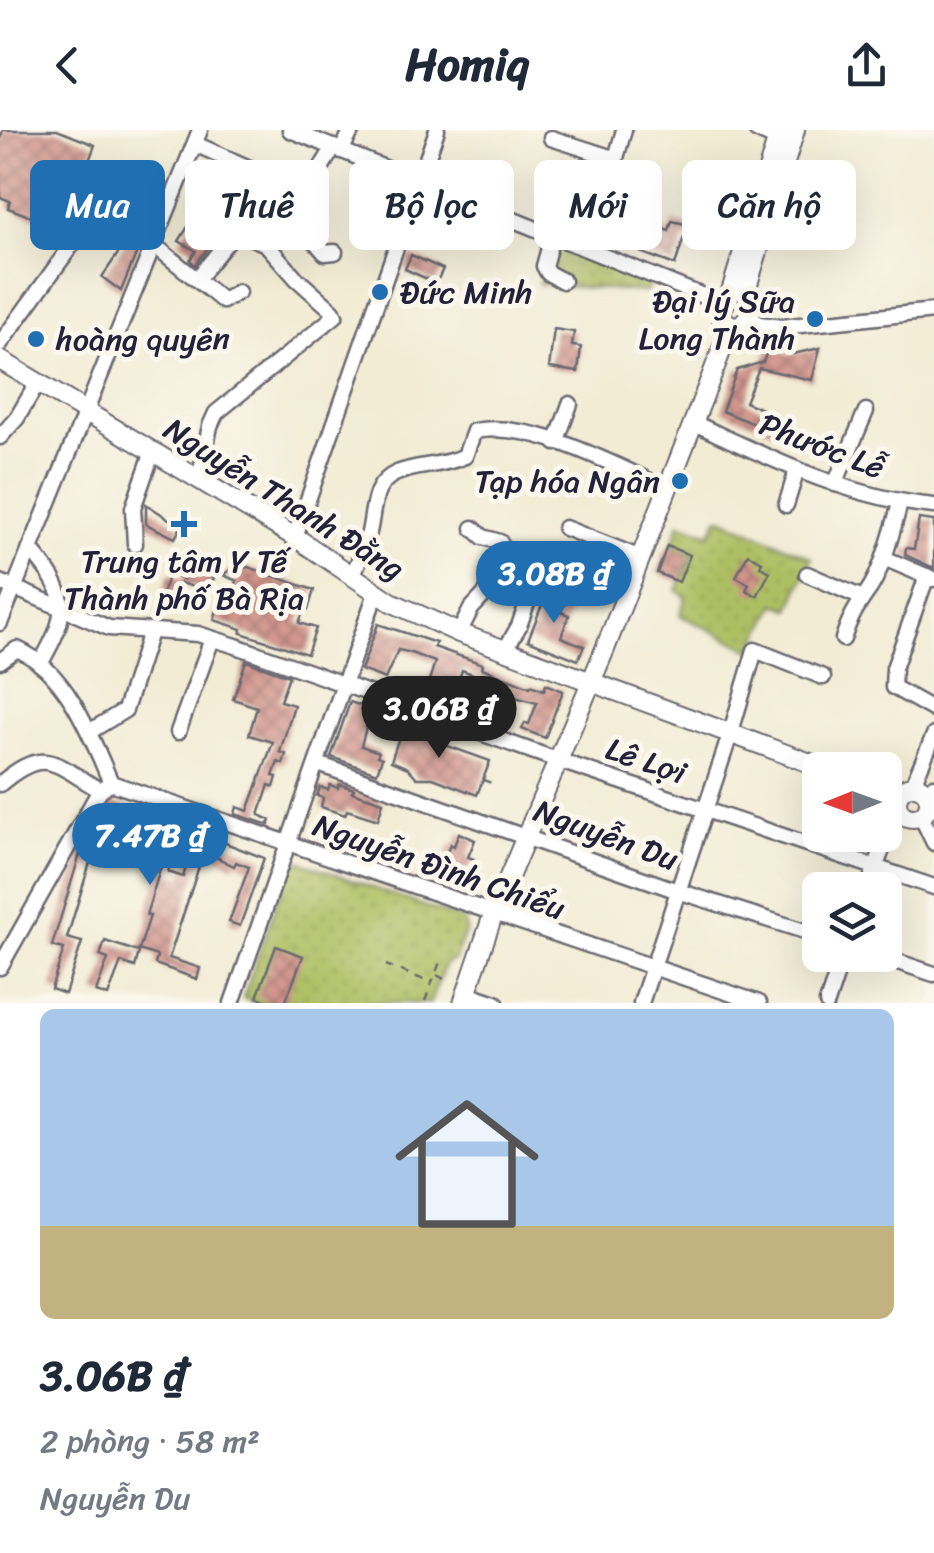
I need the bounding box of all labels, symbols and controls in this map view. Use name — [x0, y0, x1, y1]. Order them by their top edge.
text: Homiq — [405, 25, 529, 105]
icon: back — [40, 38, 95, 93]
icon: share — [839, 38, 894, 93]
chip: Mua — [30, 160, 165, 250]
chip: Thuê — [185, 160, 329, 250]
chip: Bộ lọc — [349, 160, 514, 250]
chip: Mới — [534, 160, 662, 250]
chip: Căn hộ — [682, 160, 856, 250]
place label: Đức Minh — [400, 264, 532, 321]
place label: Đại lý Sữa Long Thành — [638, 273, 795, 367]
marker: Đức Minh — [369, 281, 391, 303]
marker: Đại lý Sữa Long Thành — [804, 308, 826, 330]
place label: hoàng quyên — [55, 311, 230, 368]
marker: hoàng quyên — [25, 328, 47, 350]
street label: Phước Lễ — [751, 396, 896, 497]
street label: Nguyễn Thanh Đằng — [152, 402, 416, 596]
place label: Tạp hóa Ngân — [475, 453, 660, 510]
marker: Tạp hóa Ngân — [669, 470, 691, 492]
marker: Trung tâm Y Tế Thành phố Bà Rịa — [171, 511, 197, 537]
place label: Trung tâm Y Tế Thành phố Bà Rịa — [64, 533, 304, 627]
pin: 3.08B ₫ — [462, 541, 646, 626]
text: 3.08B ₫ — [498, 545, 610, 602]
pin: 3.06B ₫ — [347, 676, 531, 761]
text: 3.06B ₫ — [383, 680, 495, 737]
street label: Lê Lợi — [598, 721, 695, 802]
north arrow — [802, 752, 902, 852]
map controls — [802, 752, 902, 972]
street label: Nguyễn Du — [526, 782, 686, 888]
street label: Nguyễn Đình Chiểu — [305, 797, 573, 937]
pin: 7.47B ₫ — [58, 803, 242, 888]
text: 7.47B ₫ — [94, 807, 206, 864]
button: layers — [802, 872, 902, 972]
icon: home — [377, 1074, 557, 1254]
text: 3.06B ₫ — [40, 1339, 186, 1413]
text: 2 phòng · 58 m² — [40, 1413, 260, 1470]
text: Nguyễn Du — [40, 1470, 190, 1527]

